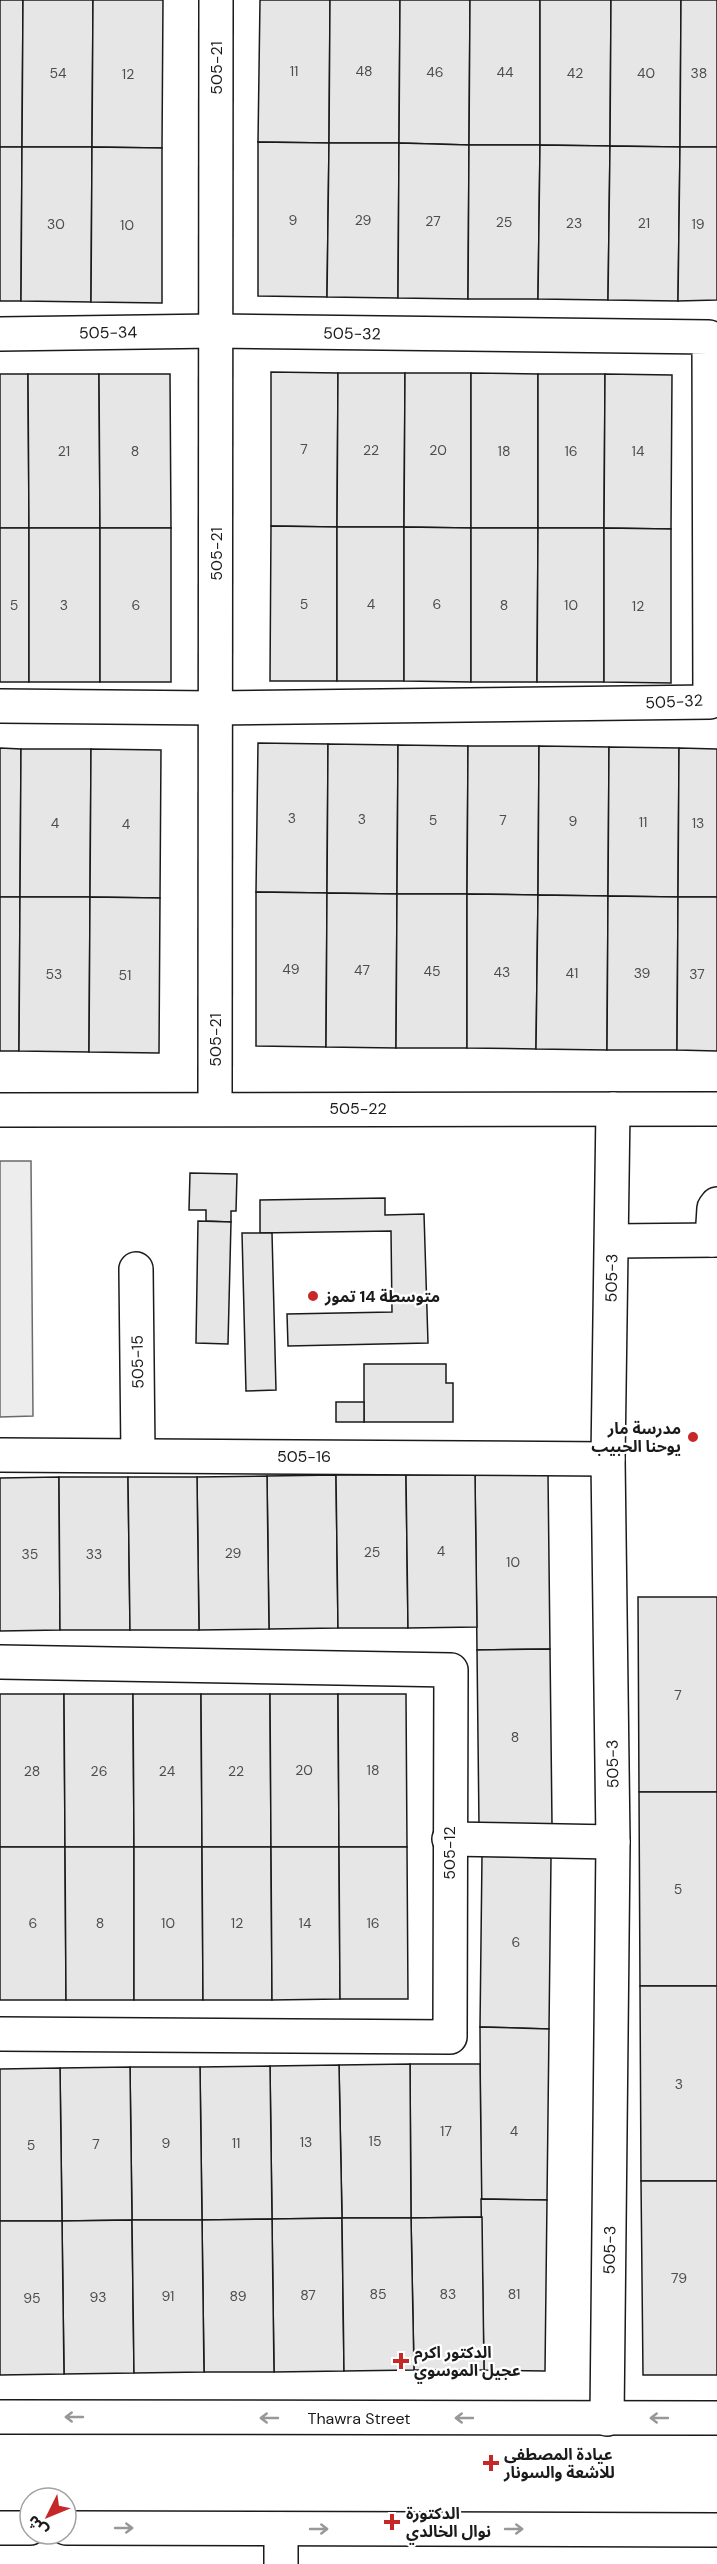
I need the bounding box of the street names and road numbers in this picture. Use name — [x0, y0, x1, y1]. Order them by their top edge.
street label: 505-21 — [206, 41, 227, 95]
street label: 505-34 — [79, 321, 138, 344]
street label: 505-32 — [323, 322, 381, 345]
street label: 505-21 — [206, 527, 227, 581]
street label: 505-32 — [645, 690, 703, 713]
street label: 505-21 — [205, 1013, 226, 1067]
street label: 505-22 — [329, 1098, 387, 1119]
street label: 505-3 — [601, 1254, 622, 1302]
street label: 505-15 — [127, 1335, 148, 1389]
street label: 505-16 — [277, 1446, 331, 1467]
street label: 505-3 — [602, 1740, 623, 1788]
street label: 505-12 — [439, 1826, 460, 1880]
street label: 505-3 — [599, 2226, 620, 2274]
street label: Thawra Street — [307, 2408, 411, 2429]

